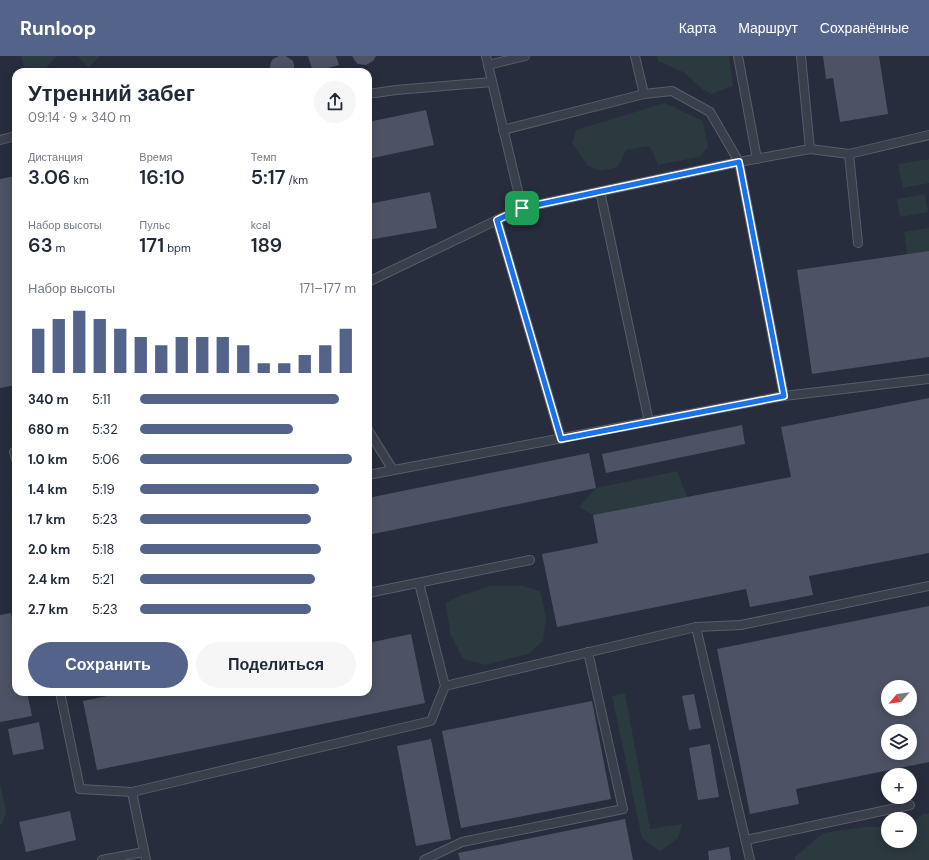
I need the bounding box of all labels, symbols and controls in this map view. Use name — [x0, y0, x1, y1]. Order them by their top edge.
text: Runloop — [20, 16, 96, 41]
text: Карта — [679, 19, 716, 37]
text: Маршрут — [738, 19, 798, 37]
text: Сохранённые — [820, 19, 909, 37]
text: Утренний забег — [28, 79, 195, 108]
button: share — [314, 81, 356, 123]
text: 09:14 · 9 × 340 m — [28, 109, 131, 126]
text: Дистанция — [28, 150, 83, 164]
text: Время — [139, 150, 172, 164]
text: Темп — [251, 150, 276, 164]
text: 3.06 — [28, 164, 71, 190]
text: 16:10 — [139, 164, 185, 190]
text: 5:17 — [251, 164, 285, 190]
text: km — [71, 173, 89, 187]
text: /km — [285, 173, 308, 187]
pin — [505, 191, 539, 225]
icon: arrive — [511, 197, 533, 219]
text: Набор высоты — [28, 218, 102, 232]
text: Пульс — [139, 218, 170, 232]
text: kcal — [251, 218, 271, 232]
text: 63 — [28, 232, 53, 258]
text: 171 — [139, 232, 164, 258]
text: 189 — [251, 232, 282, 258]
text: m — [53, 241, 65, 255]
text: bpm — [164, 241, 191, 255]
text: Набор высоты — [28, 280, 115, 297]
text: 171–177 m — [299, 280, 356, 297]
text: 340 m — [28, 391, 69, 408]
text: 5:11 — [92, 391, 111, 408]
text: 680 m — [28, 421, 69, 438]
text: 5:32 — [92, 421, 118, 438]
text: 1.0 km — [28, 451, 67, 468]
text: 5:06 — [92, 451, 120, 468]
text: 1.4 km — [28, 481, 67, 498]
text: 5:19 — [92, 481, 115, 498]
text: 1.7 km — [28, 511, 65, 528]
text: 5:23 — [92, 511, 118, 528]
text: 2.0 km — [28, 541, 70, 558]
text: 5:18 — [92, 541, 115, 558]
text: 2.4 km — [28, 571, 70, 588]
text: 5:21 — [92, 571, 114, 588]
text: 2.7 km — [28, 601, 68, 618]
text: 5:23 — [92, 601, 118, 618]
button: Сохранить — [28, 642, 188, 688]
button: Поделиться — [196, 642, 356, 688]
north arrow — [881, 680, 917, 716]
map controls — [881, 680, 917, 848]
button: layers — [881, 724, 917, 760]
button: + — [881, 768, 917, 804]
button: − — [881, 812, 917, 848]

